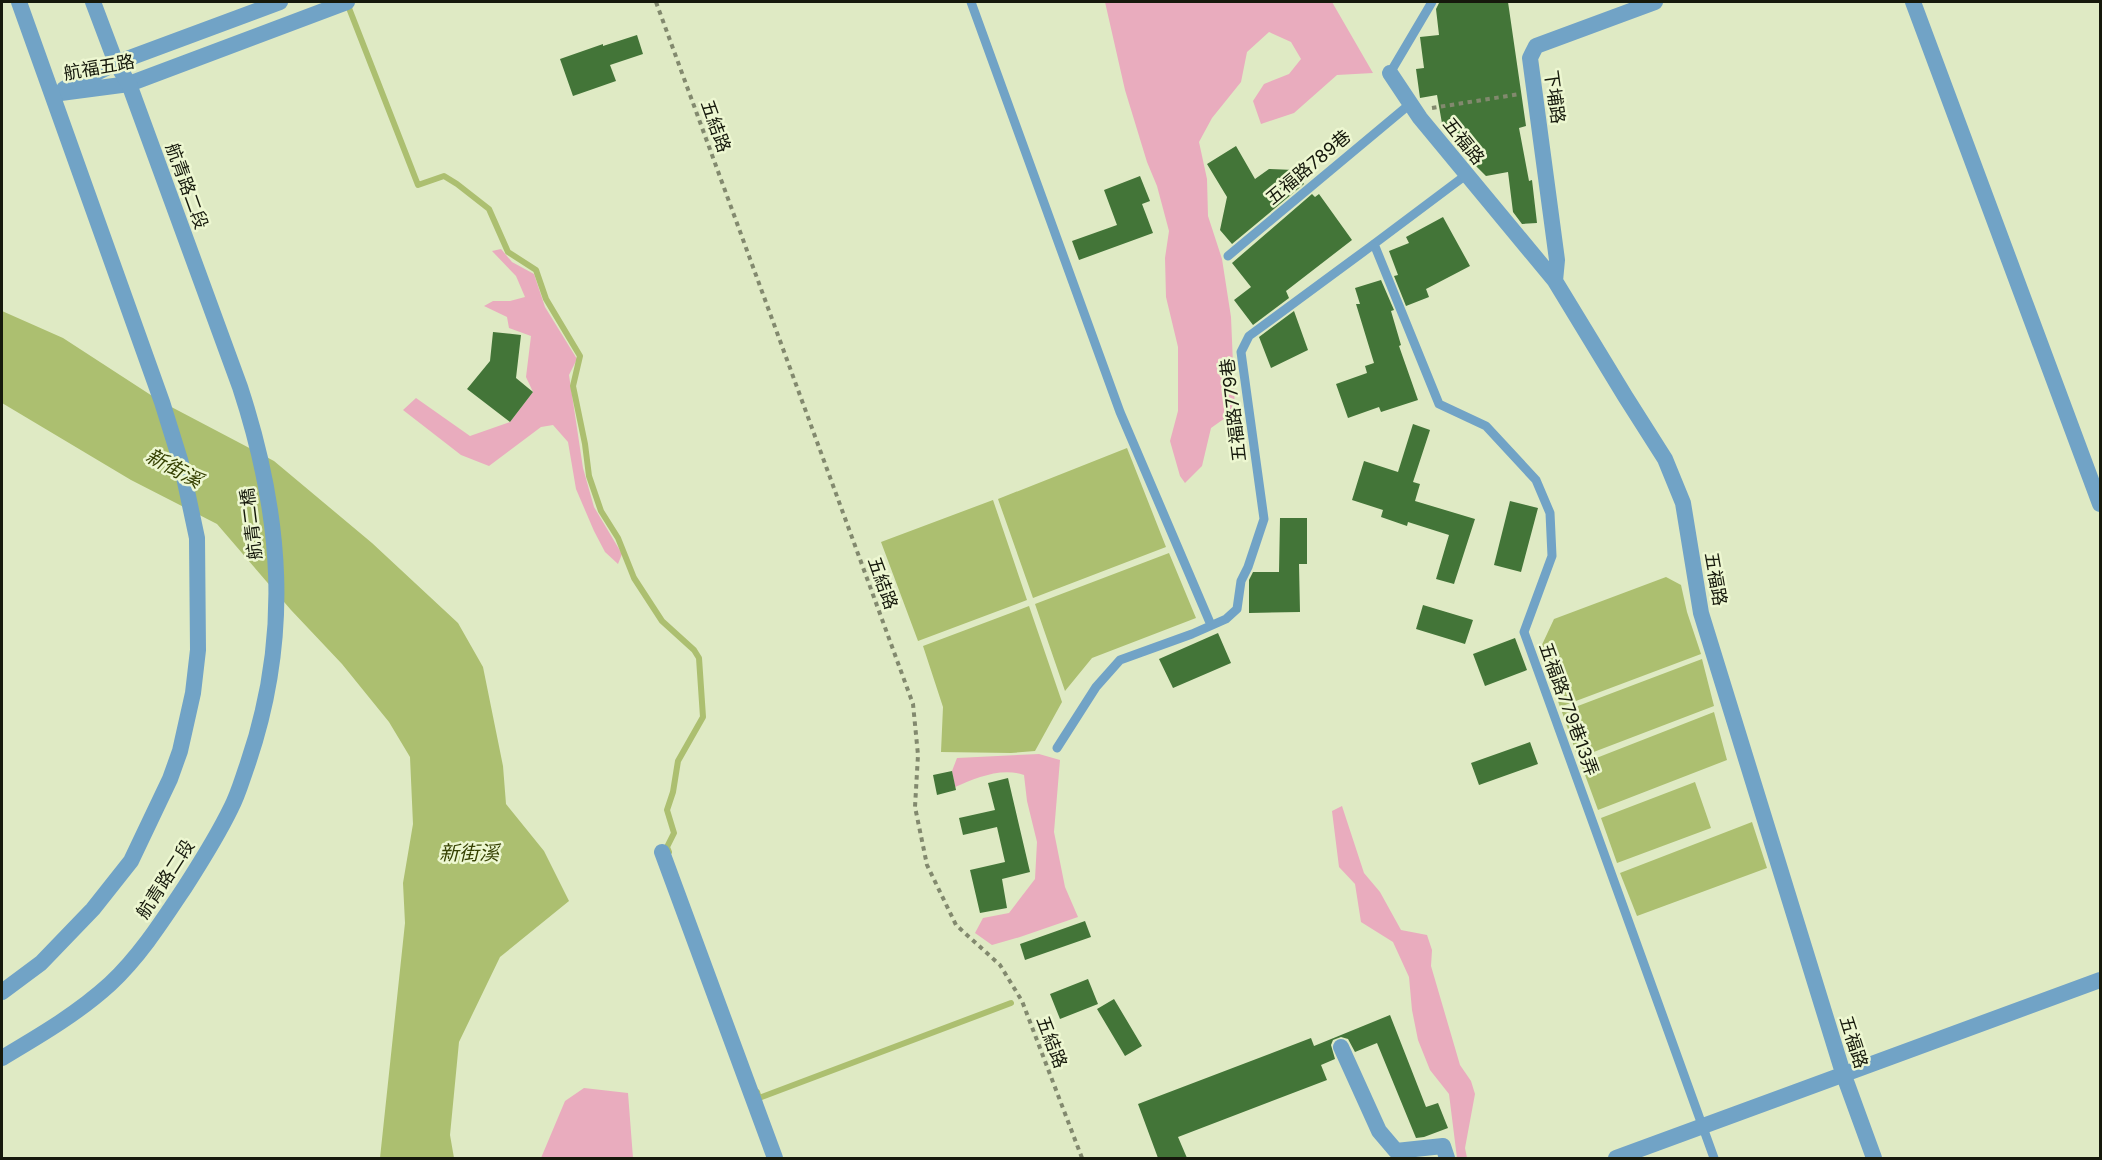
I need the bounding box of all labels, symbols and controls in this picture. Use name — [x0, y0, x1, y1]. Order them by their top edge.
street label: 航福五路 — [62, 50, 136, 84]
street label: 下埔路 — [1541, 69, 1569, 125]
street label: 五結路 — [697, 97, 735, 155]
street label: 五福路 — [1439, 113, 1489, 169]
street label: 五福路789巷 — [1261, 125, 1355, 209]
street label: 航青路二段 — [162, 140, 212, 232]
street label: 五福路779巷 — [1216, 357, 1250, 463]
water label: 新街溪 — [142, 443, 209, 494]
street label: 航青二橋 — [236, 487, 266, 561]
street label: 五福路 — [1701, 551, 1731, 607]
street label: 五結路 — [864, 554, 902, 612]
street label: 五福路779巷13弄 — [1535, 640, 1603, 778]
street label: 航青路二段 — [132, 836, 198, 922]
water label: 新街溪 — [439, 841, 502, 865]
street label: 五結路 — [1033, 1013, 1071, 1071]
street label: 五福路 — [1836, 1013, 1872, 1071]

